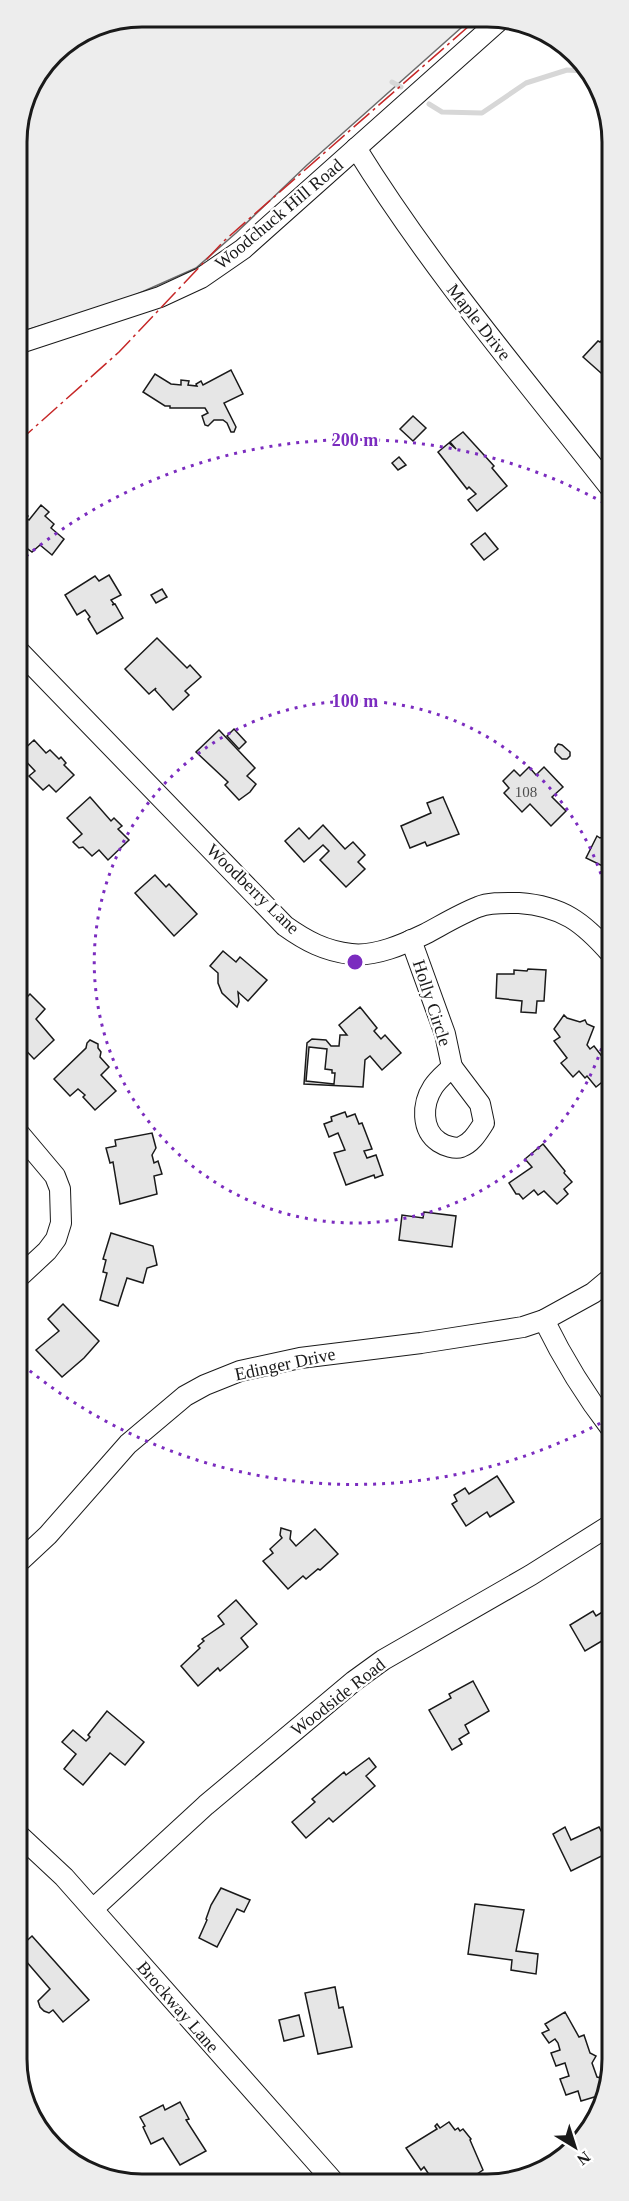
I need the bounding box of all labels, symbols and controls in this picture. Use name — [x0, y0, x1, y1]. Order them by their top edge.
street label: Woodchuck Hill Road — [211, 155, 347, 273]
street label: Maple Drive — [443, 280, 515, 364]
text: 200 m — [332, 430, 378, 450]
text: 100 m — [332, 691, 378, 711]
house number: 108 — [515, 784, 537, 800]
street label: Woodberry Lane — [203, 840, 303, 938]
centre of rings — [345, 952, 365, 972]
street label: Holly Circle — [409, 957, 455, 1049]
street label: Edinger Drive — [233, 1344, 337, 1384]
street label: Woodside Road — [287, 1654, 389, 1740]
street label: Brockway Lane — [133, 1957, 223, 2057]
north arrow — [545, 2117, 605, 2177]
text: N — [574, 2148, 594, 2169]

